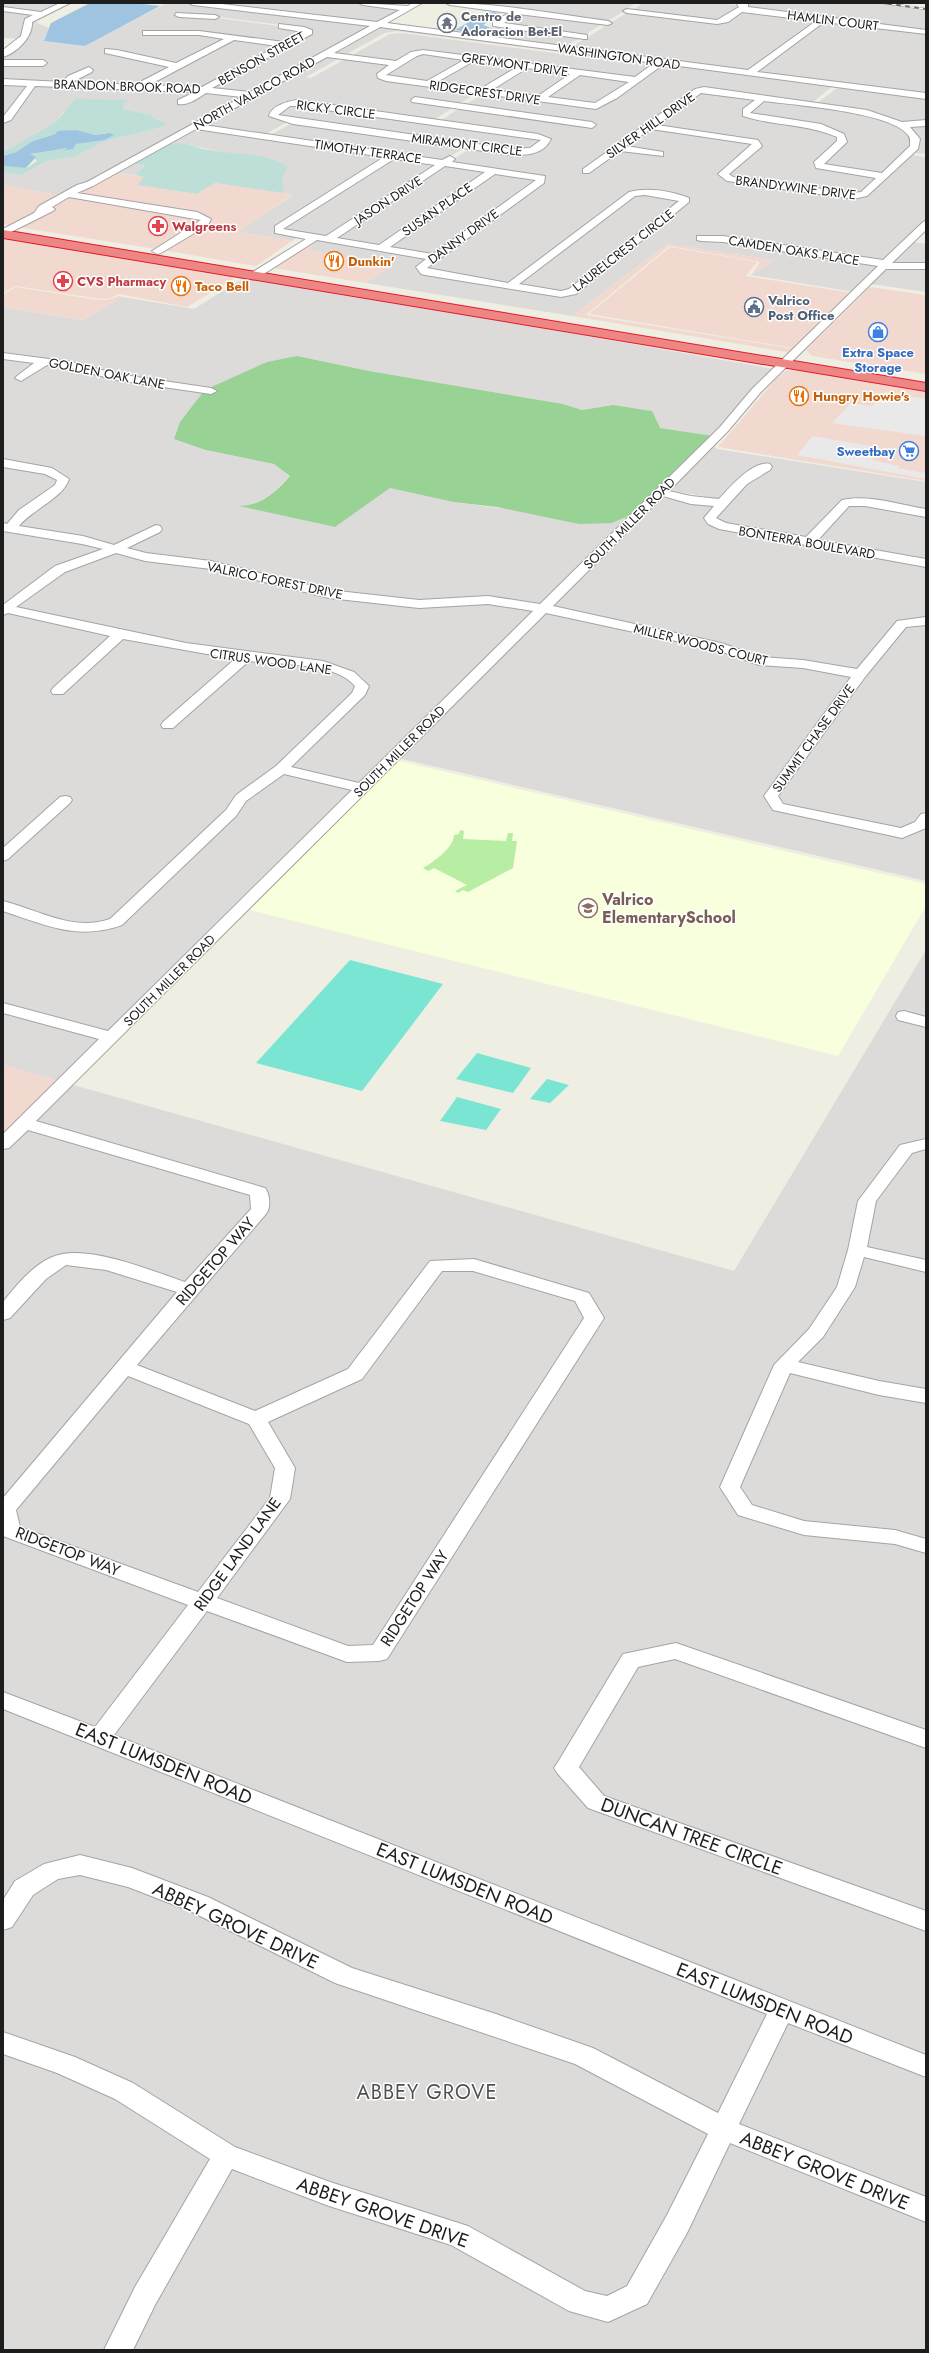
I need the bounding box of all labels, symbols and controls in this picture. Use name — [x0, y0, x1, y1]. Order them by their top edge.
street label: HAMLIN COURT — [786, 5, 880, 36]
place label: Centro de Adoracion Bet-El — [460, 7, 562, 41]
temple icon: Centro de Adoracion Bet-El — [436, 12, 458, 34]
street label: BENSON STREET — [214, 27, 308, 90]
street label: WASHINGTON ROAD — [556, 38, 682, 75]
street label: GREYMONT DRIVE — [460, 48, 570, 81]
street label: NORTH VALRICO ROAD — [190, 52, 319, 135]
street label: BRANDON BROOK ROAD — [53, 74, 201, 99]
street label: RIDGECREST DRIVE — [428, 75, 542, 110]
street label: SILVER HILL DRIVE — [602, 88, 699, 163]
street label: RICKY CIRCLE — [295, 95, 377, 124]
street label: MIRAMONT CIRCLE — [410, 128, 524, 161]
street label: TIMOTHY TERRACE — [313, 135, 423, 168]
street label: JASON DRIVE — [349, 171, 426, 231]
street label: BRANDYWINE DRIVE — [734, 171, 857, 204]
street label: SUSAN PLACE — [398, 178, 477, 241]
street label: DANNY DRIVE — [424, 204, 503, 269]
street label: LAURELCREST CIRCLE — [568, 205, 678, 296]
pharmacy icon: Walgreens — [147, 215, 169, 237]
place label: Walgreens — [172, 217, 237, 236]
street label: CAMDEN OAKS PLACE — [727, 231, 861, 270]
restaurant icon: Dunkin' — [323, 250, 345, 272]
place label: Dunkin' — [348, 252, 395, 271]
pharmacy icon: CVS Pharmacy — [52, 270, 74, 292]
place label: CVS Pharmacy — [77, 272, 166, 291]
restaurant icon: Taco Bell — [170, 275, 192, 297]
place label: Taco Bell — [195, 277, 249, 296]
place label: Valrico Post Office — [767, 291, 835, 325]
public building icon: Valrico Post Office — [743, 296, 765, 318]
shop icon: Extra Space Storage — [867, 321, 889, 343]
place label: Extra Space Storage — [842, 343, 915, 377]
street label: GOLDEN OAK LANE — [47, 353, 167, 394]
restaurant icon: Hungry Howie's — [788, 385, 810, 407]
place label: Hungry Howie's — [813, 387, 909, 406]
supermarket icon: Sweetbay — [898, 440, 920, 462]
place label: Sweetbay — [836, 442, 895, 461]
street label: SOUTH MILLER ROAD — [579, 473, 680, 574]
street label: BONTERRA BOULEVARD — [737, 521, 877, 564]
street label: VALRICO FOREST DRIVE — [205, 557, 345, 604]
street label: MILLER WOODS COURT — [632, 619, 770, 670]
street label: CITRUS WOOD LANE — [209, 644, 333, 679]
street label: SUMMIT CHASE DRIVE — [768, 680, 859, 796]
street label: SOUTH MILLER ROAD — [349, 701, 450, 802]
place label: Valrico ElementarySchool — [601, 888, 736, 929]
school or university icon: Valrico ElementarySchool — [577, 897, 599, 919]
street label: SOUTH MILLER ROAD — [119, 930, 220, 1031]
street label: RIDGETOP WAY — [170, 1212, 260, 1311]
street label: RIDGE LAND LANE — [188, 1493, 287, 1616]
street label: RIDGETOP WAY — [12, 1521, 124, 1582]
street label: RIDGETOP WAY — [375, 1546, 454, 1651]
street label: EAST LUMSDEN ROAD — [71, 1716, 256, 1811]
street label: DUNCAN TREE CIRCLE — [597, 1791, 786, 1882]
street label: EAST LUMSDEN ROAD — [372, 1836, 557, 1931]
street label: ABBEY GROVE DRIVE — [148, 1875, 323, 1976]
street label: EAST LUMSDEN ROAD — [672, 1956, 857, 2051]
district label: ABBEY GROVE — [357, 2078, 497, 2107]
street label: ABBEY GROVE DRIVE — [736, 2124, 913, 2217]
street label: ABBEY GROVE DRIVE — [293, 2170, 472, 2255]

